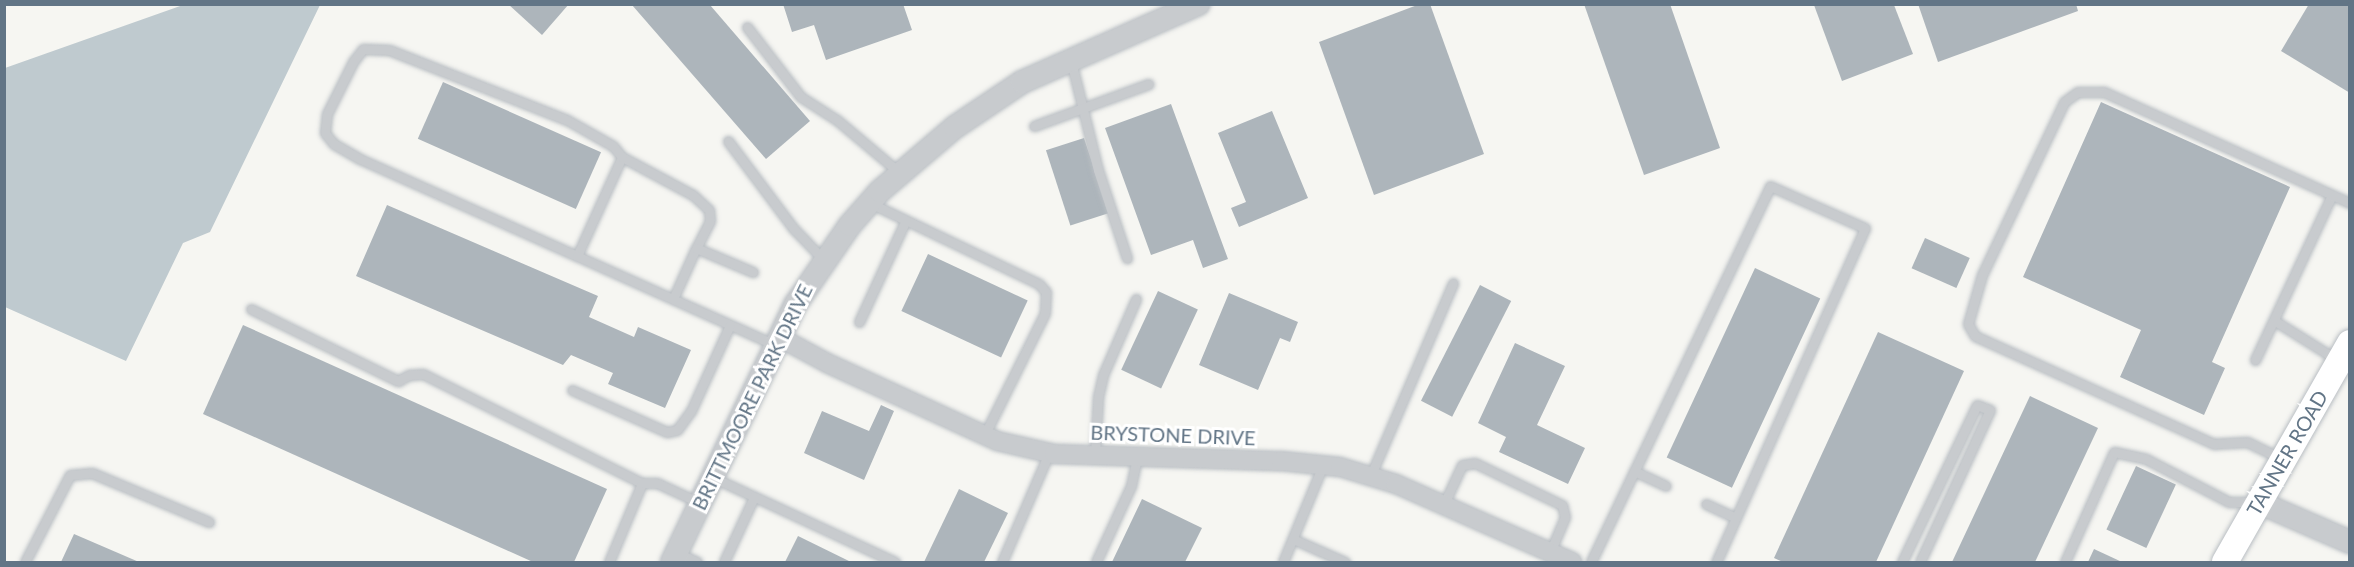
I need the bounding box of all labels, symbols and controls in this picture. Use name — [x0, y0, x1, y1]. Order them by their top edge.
street label: BRITTMOORE PARK DRIVE — [687, 280, 817, 514]
street label: TANNER ROAD — [2241, 386, 2333, 520]
street label: BRYSTONE DRIVE — [1090, 420, 1256, 450]

